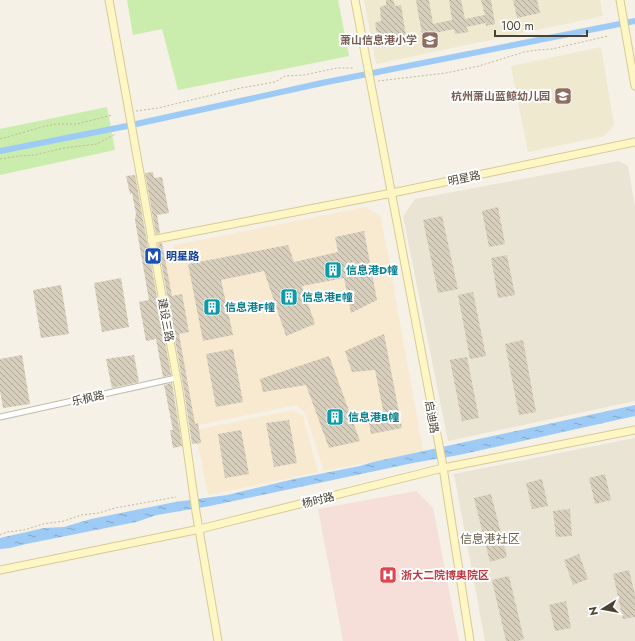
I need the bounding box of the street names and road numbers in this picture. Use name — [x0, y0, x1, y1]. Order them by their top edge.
street label: 明星路 — [446, 167, 482, 189]
street label: 建设三路 — [154, 297, 178, 343]
street label: 乐枫路 — [70, 386, 106, 410]
street label: 启迪路 — [421, 399, 443, 435]
street label: 杨时路 — [300, 488, 336, 512]

